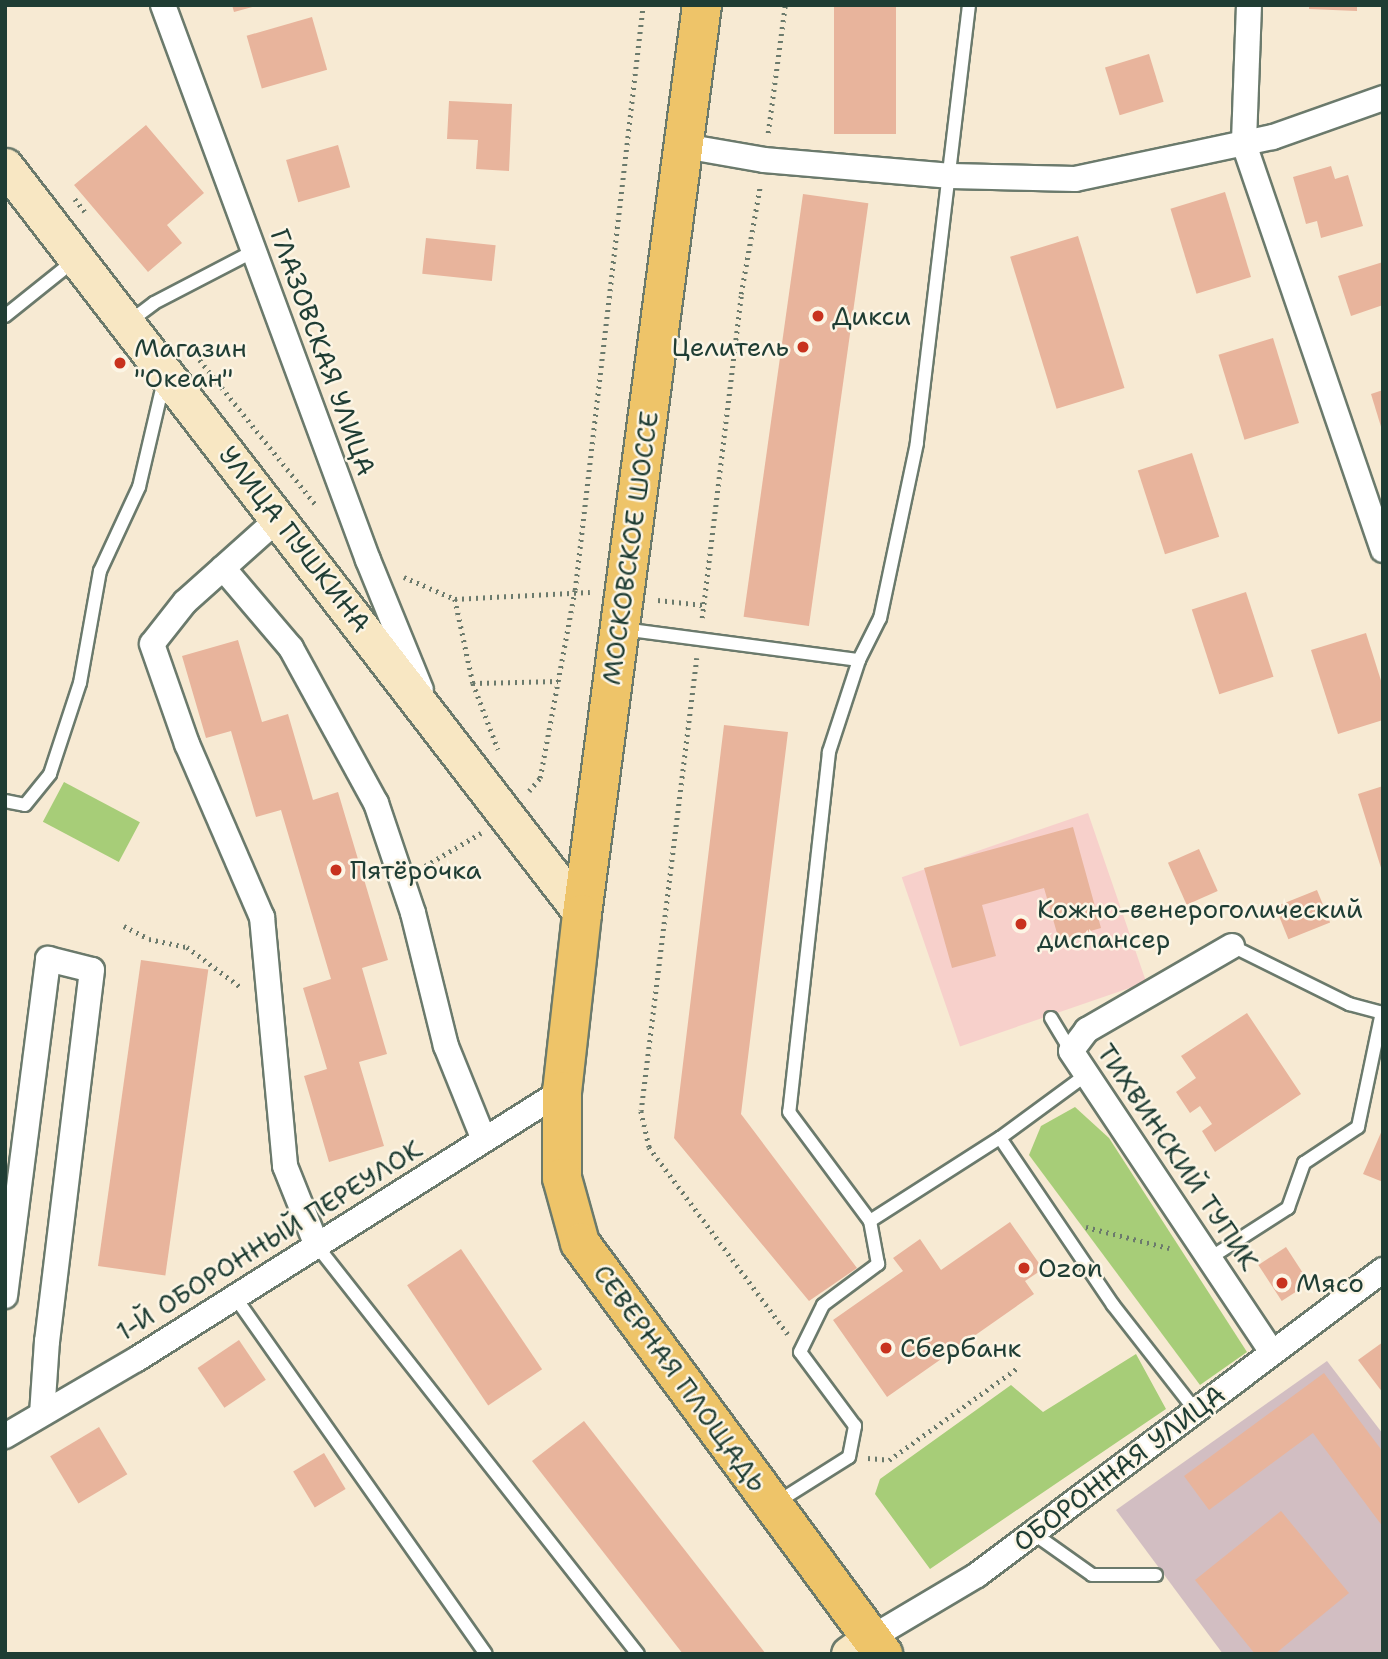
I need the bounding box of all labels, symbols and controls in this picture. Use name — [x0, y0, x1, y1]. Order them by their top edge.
street label: ГЛАЗОВСКАЯ УЛИЦА — [264, 224, 382, 480]
place label: Дикси — [832, 300, 911, 332]
marker: Дикси — [810, 308, 826, 324]
place label: Целитель — [671, 331, 789, 363]
place label: Магазин "Океан" — [134, 332, 247, 394]
marker: Целитель — [795, 339, 811, 355]
marker: Магазин "Океан" — [112, 355, 128, 371]
street label: МОСКОВСКОЕ ШОССЕ — [595, 409, 665, 687]
street label: УЛИЦА ПУШКИНА — [213, 440, 377, 638]
place label: Пятёрочка — [350, 854, 482, 886]
marker: Пятёрочка — [328, 862, 344, 878]
place label: Кожно-венероголический диспансер — [1037, 893, 1363, 954]
marker: Кожно-венероголический диспансер — [1011, 914, 1031, 934]
street label: ТИХВИНСКИЙ ТУПИК — [1090, 1038, 1266, 1276]
street label: 1-Й ОБОРОННЫЙ ПЕРЕУЛОК — [110, 1133, 428, 1347]
place label: Ozon — [1038, 1252, 1103, 1284]
street label: СЕВЕРНАЯ ПЛОЩАДЬ — [587, 1258, 773, 1498]
marker: Ozon — [1016, 1260, 1032, 1276]
place label: Мясо — [1296, 1267, 1364, 1299]
marker: Мясо — [1274, 1275, 1290, 1291]
place label: Сбербанк — [900, 1332, 1021, 1364]
marker: Сбербанк — [878, 1340, 894, 1356]
street label: ОБОРОННАЯ УЛИЦА — [1007, 1378, 1231, 1558]

